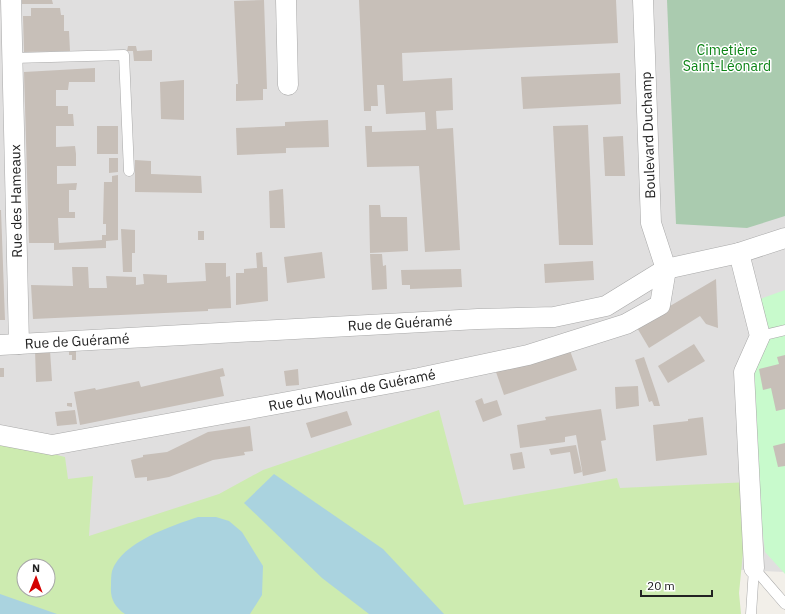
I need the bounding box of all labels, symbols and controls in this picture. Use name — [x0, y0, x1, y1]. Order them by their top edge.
park label: Cimetière Saint-Léonard — [683, 41, 771, 75]
street label: Boulevard Duchamp — [637, 71, 659, 199]
street label: Rue des Hameaux — [6, 144, 26, 258]
street label: Rue de Guéramé — [347, 311, 453, 335]
street label: Rue de Guéramé — [24, 329, 130, 353]
street label: Rue du Moulin de Guéramé — [267, 365, 437, 415]
north arrow — [16, 558, 56, 598]
text: N — [32, 561, 40, 575]
scale bar — [641, 572, 712, 598]
text: 20 m — [647, 578, 675, 593]

